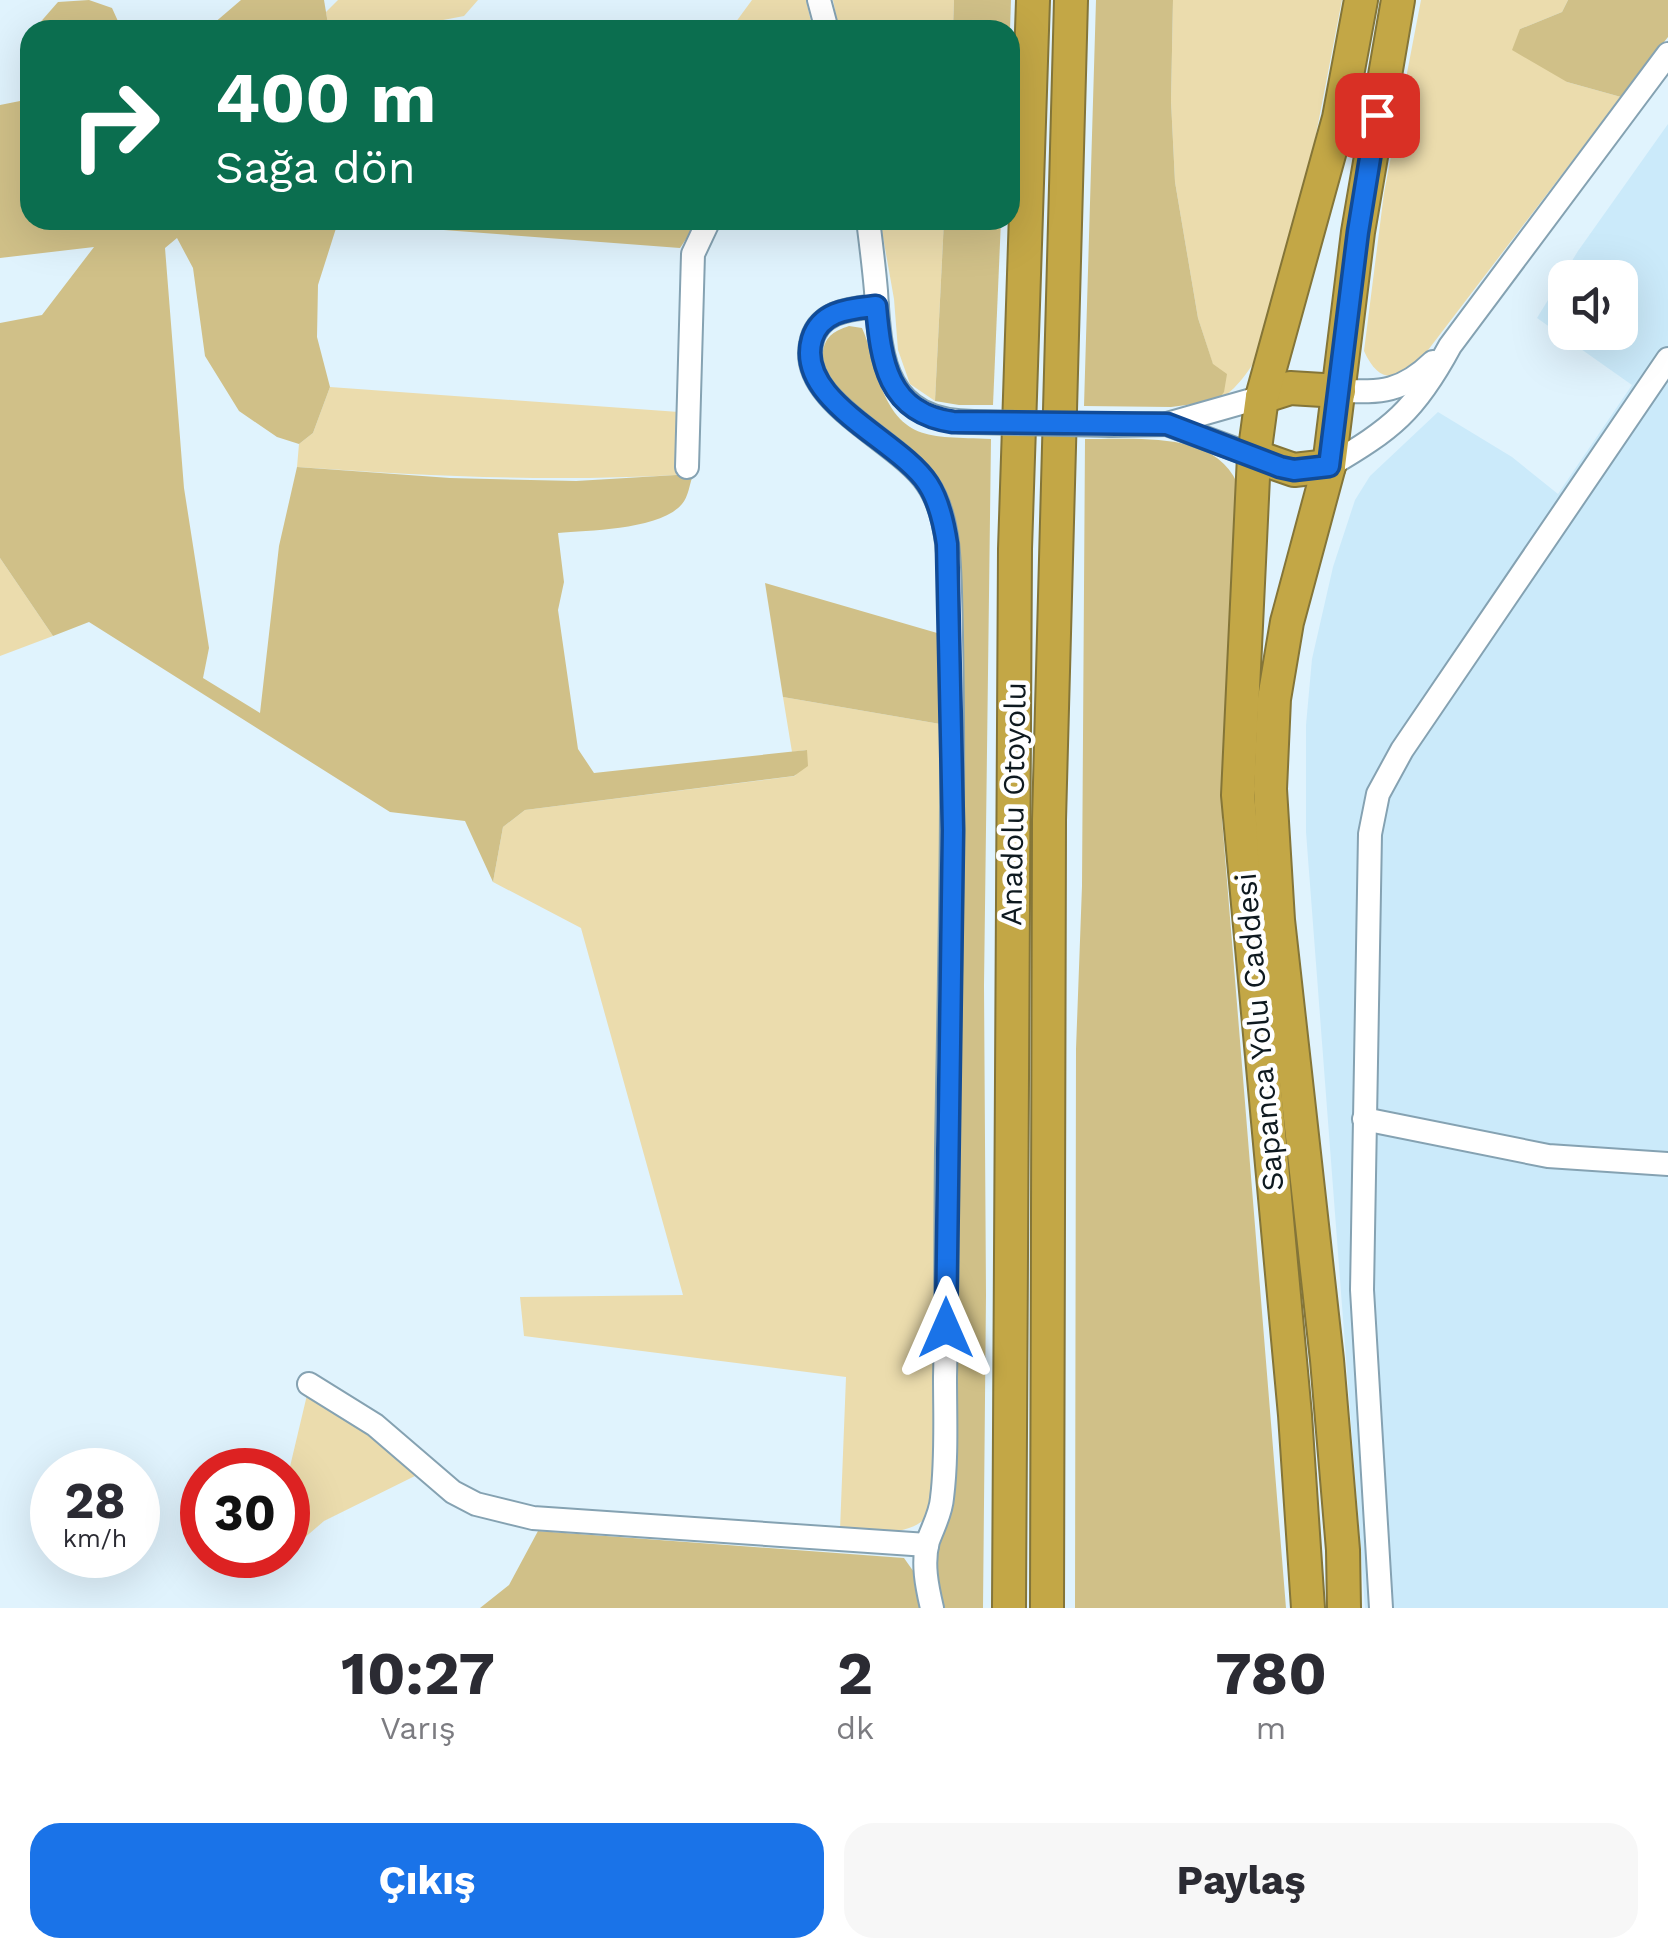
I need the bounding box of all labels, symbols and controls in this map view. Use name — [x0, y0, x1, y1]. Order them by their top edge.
text: 400 m — [215, 57, 436, 139]
icon: right — [50, 60, 180, 190]
pin — [1335, 73, 1420, 158]
icon: arrive — [1350, 88, 1405, 143]
text: Sağa dön — [215, 141, 416, 194]
map controls — [1548, 260, 1638, 350]
button: sound — [1548, 260, 1638, 350]
street label: Anadolu Otoyolu — [993, 682, 1033, 926]
street label: Sapanca Yolu Caddesi — [1228, 871, 1290, 1193]
position arrow — [894, 1276, 998, 1380]
speed limit sign: 30 — [180, 1448, 310, 1578]
text: 28 — [64, 1471, 126, 1530]
text: km/h — [63, 1524, 127, 1553]
text: 10:27 — [341, 1638, 495, 1709]
text: 2 — [837, 1638, 873, 1709]
text: 780 — [1215, 1638, 1327, 1709]
text: Varış — [380, 1709, 456, 1747]
text: dk — [836, 1709, 874, 1747]
text: m — [1256, 1709, 1286, 1747]
button: Çıkış — [30, 1823, 824, 1938]
button: Paylaş — [844, 1823, 1638, 1938]

